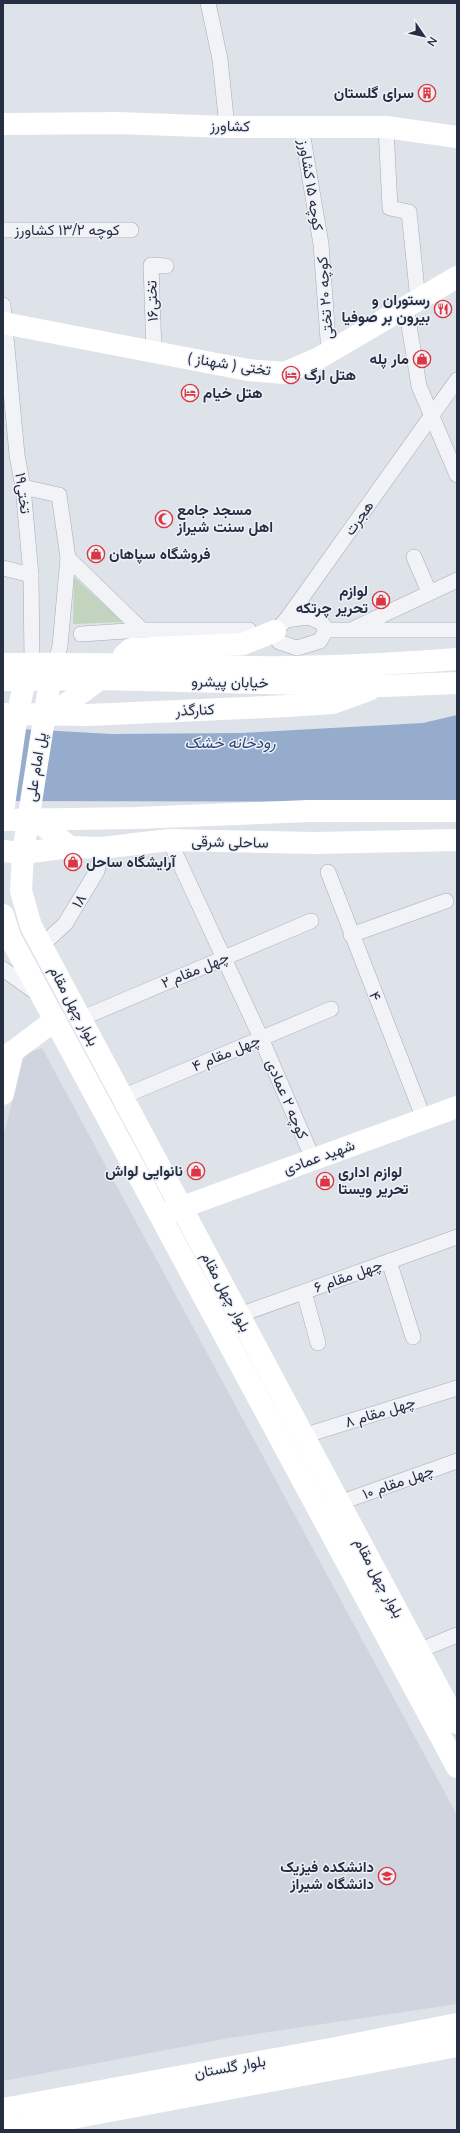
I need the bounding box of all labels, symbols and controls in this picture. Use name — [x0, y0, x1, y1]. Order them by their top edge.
north arrow — [404, 16, 444, 56]
text: N — [424, 34, 440, 49]
place label: سرای گلستان — [334, 83, 414, 102]
building icon: سرای گلستان — [417, 83, 437, 103]
street label: کشاورز — [209, 116, 250, 135]
street label: کوچه ۱۵ کشاورز — [294, 137, 328, 232]
street label: کوچه ۱۳/۲ کشاورز — [13, 220, 120, 240]
street label: کوچه ۲۰ تختی — [312, 256, 338, 340]
street label: تختی۱۶ — [141, 279, 163, 322]
place label: رستوران و بیرون بر صوفیا — [342, 290, 430, 326]
restaurant icon: رستوران و بیرون بر صوفیا — [433, 299, 453, 319]
street label: تختی ( شهناز ) — [186, 348, 273, 381]
place label: مار پله — [370, 349, 409, 369]
shop icon: مار پله — [412, 349, 432, 369]
hotel icon: هتل ارگ — [281, 365, 301, 385]
place label: هتل ارگ — [304, 365, 356, 384]
hotel icon: هتل خیام — [180, 383, 200, 403]
place label: هتل خیام — [203, 383, 263, 403]
street label: تختی۱۹ — [10, 471, 36, 515]
street label: هجرت — [340, 497, 377, 539]
place label: مسجد جامع اهل سنت شیراز — [176, 500, 273, 536]
mosque icon: مسجد جامع اهل سنت شیراز — [154, 509, 174, 529]
shop icon: فروشگاه سپاهان — [86, 544, 106, 564]
place label: فروشگاه سپاهان — [109, 544, 211, 564]
place label: لوازم تحریر چرتکه — [296, 581, 368, 618]
shop icon: لوازم تحریر چرتکه — [371, 590, 391, 610]
street label: خیابان پیشرو — [191, 671, 269, 693]
street label: کنارگذر — [174, 699, 215, 720]
street label: پل امام علی — [21, 731, 51, 803]
water label: رودخانه خشک — [184, 732, 276, 753]
street label: ساحلی شرقی — [191, 831, 269, 853]
shop icon: آرایشگاه ساحل — [63, 852, 83, 872]
place label: آرایشگاه ساحل — [86, 852, 176, 871]
street label: ۱۸ — [67, 890, 90, 911]
street label: چهل مقام ۲ — [158, 947, 232, 993]
street label: بلوار چهل مقام — [44, 962, 104, 1050]
street label: ۴ — [365, 988, 386, 1004]
street label: چهل مقام ۴ — [189, 1030, 263, 1076]
street label: کوچه ۲ عمادی — [261, 1056, 313, 1142]
street label: شهید عمادی — [280, 1135, 358, 1179]
place label: نانوایی لواش — [105, 1161, 183, 1180]
shop icon: نانوایی لواش — [186, 1161, 206, 1181]
place label: لوازم اداری تحریر ویستا — [338, 1162, 409, 1198]
shop icon: لوازم اداری تحریر ویستا — [315, 1171, 335, 1191]
street label: بلوار چهل مقام — [196, 1248, 256, 1336]
street label: چهل مقام ۶ — [311, 1254, 385, 1298]
street label: چهل مقام ۸ — [342, 1392, 418, 1432]
street label: چهل مقام ۱۰ — [360, 1460, 436, 1504]
street label: بلوار چهل مقام — [349, 1534, 409, 1622]
place label: دانشکده فیزیک دانشگاه شیراز — [280, 1857, 374, 1893]
school or university icon: دانشکده فیزیک دانشگاه شیراز — [377, 1866, 397, 1886]
street label: بلوار گلستان — [193, 2051, 267, 2082]

